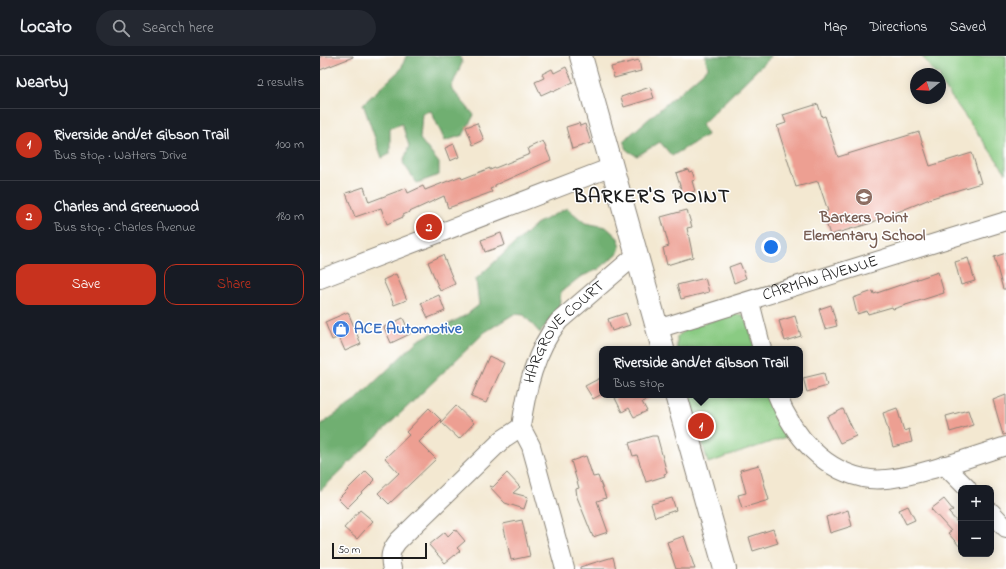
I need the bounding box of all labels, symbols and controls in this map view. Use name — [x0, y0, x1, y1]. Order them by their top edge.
search box — [96, 10, 376, 46]
text: Locato — [20, 14, 72, 41]
icon: search — [110, 17, 132, 39]
text: Search here — [142, 17, 214, 39]
text: Map — [824, 17, 847, 38]
text: Directions — [869, 17, 927, 38]
text: Saved — [949, 17, 986, 38]
north arrow — [910, 68, 946, 104]
text: Nearby — [16, 70, 68, 95]
text: 2 results — [257, 73, 304, 92]
text: Riverside and/et Gibson Trail — [54, 124, 229, 146]
text: 1 — [27, 135, 31, 154]
text: 100 m — [275, 135, 304, 154]
text: Bus stop · Watters Drive — [54, 146, 187, 165]
district label: BARKER'S POINT — [573, 183, 730, 212]
school or university icon: Barkers Point Elementary School — [854, 187, 874, 207]
text: Charles and Greenwood — [54, 196, 199, 218]
place label: Barkers Point Elementary School — [803, 206, 926, 249]
text: 2 — [26, 207, 32, 226]
text: 180 m — [276, 207, 304, 226]
pin: 2 — [416, 212, 442, 242]
text: Bus stop · Charles Avenue — [54, 218, 195, 237]
your location — [761, 237, 781, 257]
street label: CARMAN AVENUE — [760, 249, 881, 308]
button: Save — [16, 264, 156, 305]
button: Share — [164, 264, 304, 305]
street label: HARGROVE COURT — [518, 275, 610, 386]
place label: ACE Automotive — [354, 317, 463, 341]
shop icon: ACE Automotive — [331, 319, 351, 339]
popup — [599, 346, 803, 398]
text: Riverside and/et Gibson Trail — [613, 352, 789, 374]
text: Bus stop — [613, 374, 664, 393]
pin: 1 — [688, 411, 714, 441]
map controls — [958, 485, 994, 557]
button: + — [958, 485, 994, 521]
button: − — [958, 521, 994, 557]
scale bar — [332, 541, 427, 560]
text: 50 m — [338, 542, 360, 558]

